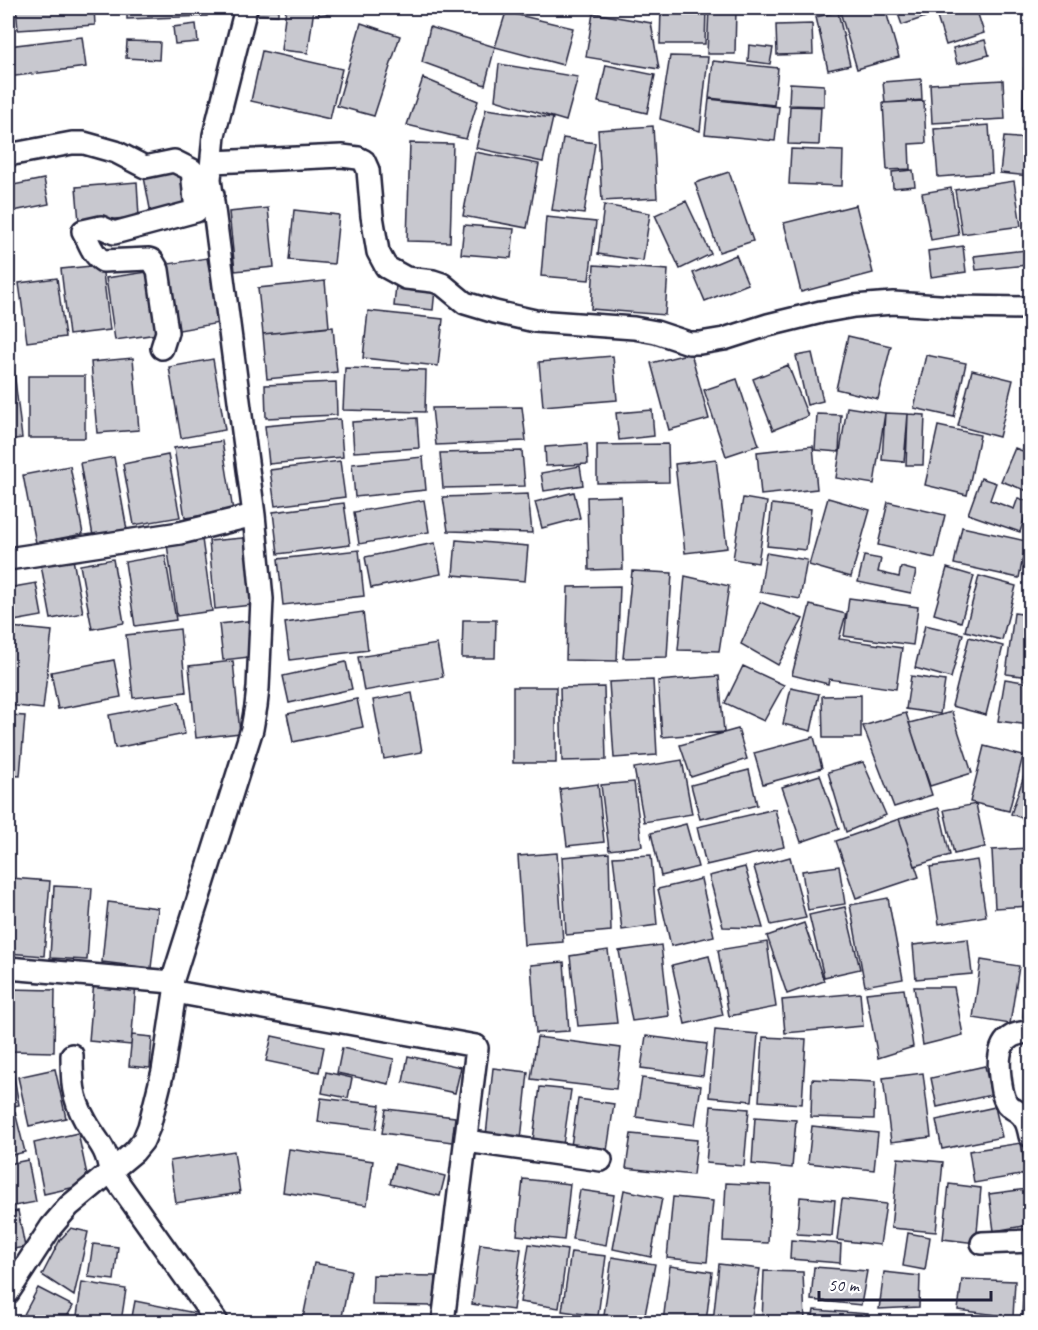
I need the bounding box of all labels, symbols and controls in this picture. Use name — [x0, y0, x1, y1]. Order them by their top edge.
scale bar — [819, 1264, 992, 1302]
text: 50 m — [828, 1274, 861, 1296]

